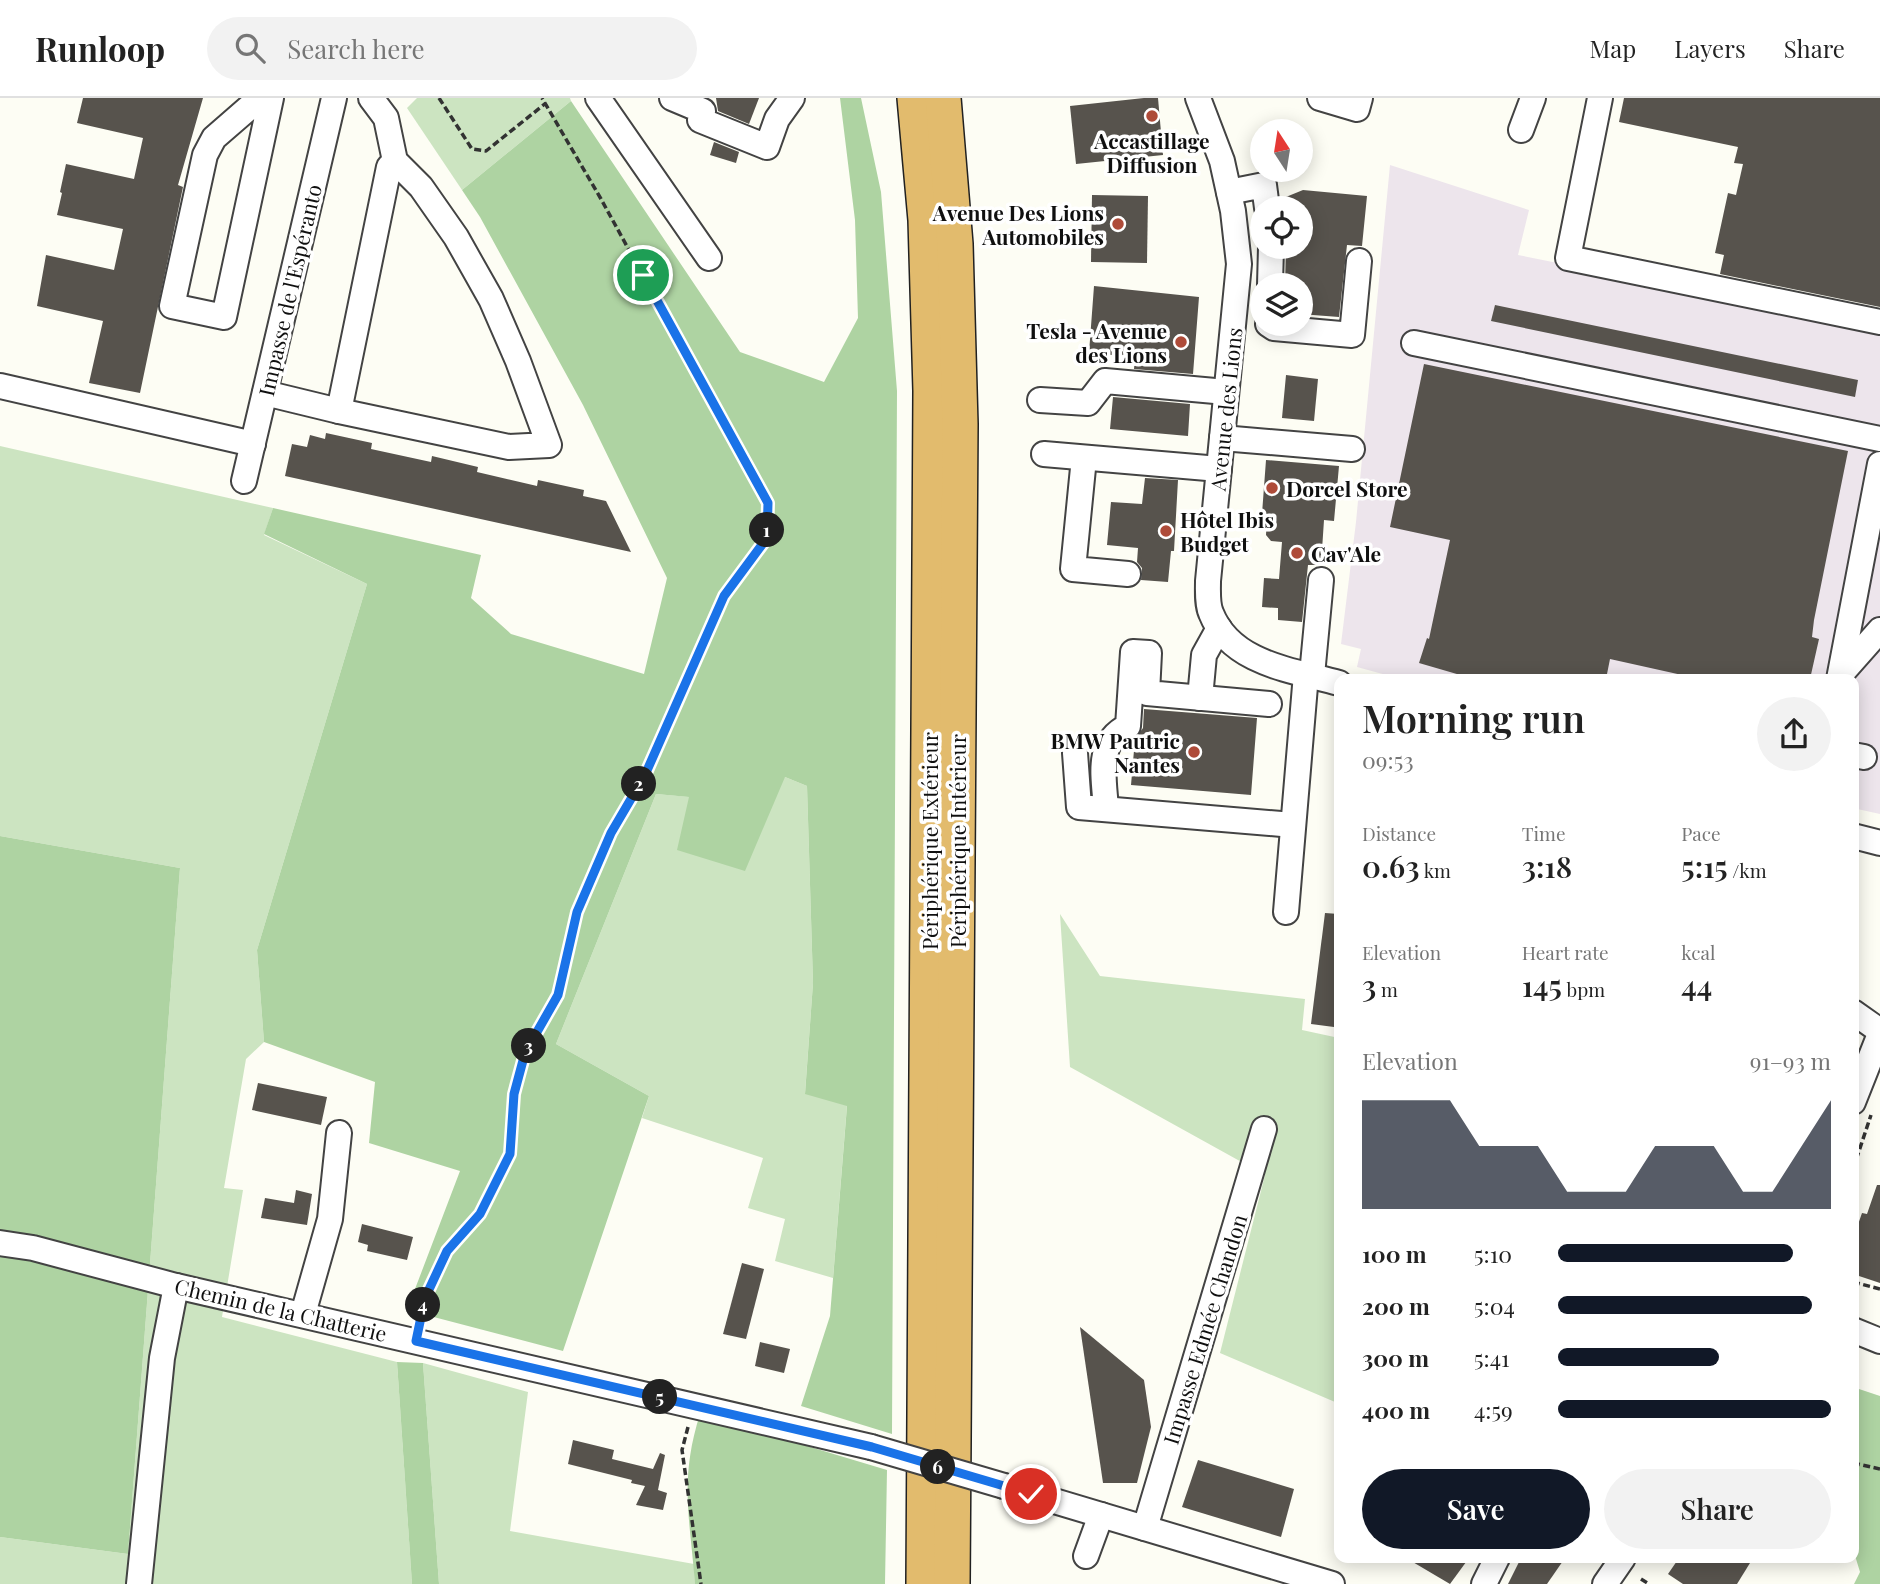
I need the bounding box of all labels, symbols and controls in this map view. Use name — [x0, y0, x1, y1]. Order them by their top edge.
search box — [207, 17, 697, 80]
text: Runloop — [35, 26, 165, 70]
icon: search — [231, 29, 269, 67]
text: Search here — [287, 31, 425, 66]
text: Map — [1590, 32, 1636, 64]
text: Layers — [1674, 32, 1746, 64]
text: Share — [1784, 32, 1845, 64]
marker: Accastillage Diffusion — [1144, 108, 1160, 124]
north arrow — [1250, 119, 1312, 182]
map controls — [1250, 119, 1313, 336]
place label: Accastillage Diffusion — [1093, 126, 1210, 178]
street label: Impasse de l'Espéranto — [251, 181, 327, 399]
button: locate — [1250, 196, 1313, 259]
place label: Avenue Des Lions Automobiles — [932, 198, 1104, 250]
marker: Avenue Des Lions Automobiles — [1110, 216, 1126, 232]
pin — [613, 245, 673, 305]
icon: arrive — [624, 256, 662, 294]
button: layers — [1250, 273, 1313, 336]
place label: Tesla - Avenue des Lions — [1026, 316, 1167, 368]
street label: Avenue des Lions — [1202, 326, 1247, 493]
marker: Tesla - Avenue des Lions — [1173, 334, 1189, 350]
place label: Dorcel Store — [1286, 474, 1408, 502]
marker: Dorcel Store — [1264, 480, 1280, 496]
place label: Hôtel Ibis Budget — [1180, 505, 1274, 557]
pin: 1 — [750, 512, 784, 548]
text: 1 — [763, 516, 770, 542]
marker: Hôtel Ibis Budget — [1158, 523, 1174, 539]
place label: Cav'Ale — [1311, 539, 1381, 567]
marker: Cav'Ale — [1289, 545, 1305, 561]
text: Morning run — [1362, 692, 1585, 743]
button: share — [1757, 697, 1831, 771]
place label: BMW Pautric Nantes — [1050, 726, 1180, 778]
street label: Périphérique Extérieur — [915, 731, 943, 950]
street label: Périphérique Intérieur — [943, 733, 971, 948]
marker: BMW Pautric Nantes — [1186, 744, 1202, 760]
text: 09:53 — [1362, 744, 1414, 775]
pin: 2 — [622, 766, 656, 802]
text: 2 — [634, 770, 643, 796]
text: Distance — [1362, 820, 1436, 846]
text: Time — [1522, 820, 1566, 846]
text: Pace — [1681, 820, 1721, 846]
text: 0.63 — [1362, 846, 1419, 886]
text: 3:18 — [1522, 846, 1572, 886]
text: 5:15 — [1681, 846, 1728, 886]
text: km — [1419, 857, 1451, 883]
text: /km — [1728, 857, 1767, 883]
text: Elevation — [1362, 939, 1441, 965]
text: Heart rate — [1522, 939, 1609, 965]
text: kcal — [1681, 939, 1715, 965]
text: 3 — [1362, 965, 1376, 1005]
text: 145 — [1522, 965, 1562, 1005]
text: 44 — [1681, 965, 1712, 1005]
text: m — [1376, 976, 1398, 1002]
text: bpm — [1562, 976, 1605, 1002]
pin: 3 — [512, 1028, 546, 1063]
text: 3 — [524, 1032, 533, 1058]
text: Elevation — [1362, 1045, 1458, 1076]
text: 91–93 m — [1750, 1045, 1831, 1076]
street label: Impasse Edmée Chandon — [1156, 1210, 1252, 1447]
text: 100 m — [1362, 1238, 1427, 1269]
text: 5:10 — [1474, 1238, 1512, 1269]
street label: Chemin de la Chatterie — [172, 1271, 390, 1347]
pin: 4 — [406, 1288, 440, 1322]
text: 200 m — [1362, 1290, 1430, 1321]
text: 5:04 — [1474, 1290, 1515, 1321]
text: 4 — [417, 1291, 428, 1317]
text: 300 m — [1362, 1342, 1429, 1373]
text: 5:41 — [1474, 1342, 1510, 1373]
pin: 5 — [642, 1380, 678, 1414]
text: 5 — [655, 1383, 664, 1409]
text: 400 m — [1362, 1394, 1430, 1425]
text: 4:59 — [1474, 1394, 1513, 1425]
pin: 6 — [920, 1450, 956, 1484]
text: 6 — [932, 1453, 943, 1479]
pin — [1001, 1464, 1061, 1524]
button: Save — [1362, 1469, 1590, 1549]
button: Share — [1604, 1469, 1831, 1549]
icon: check — [1012, 1475, 1050, 1513]

